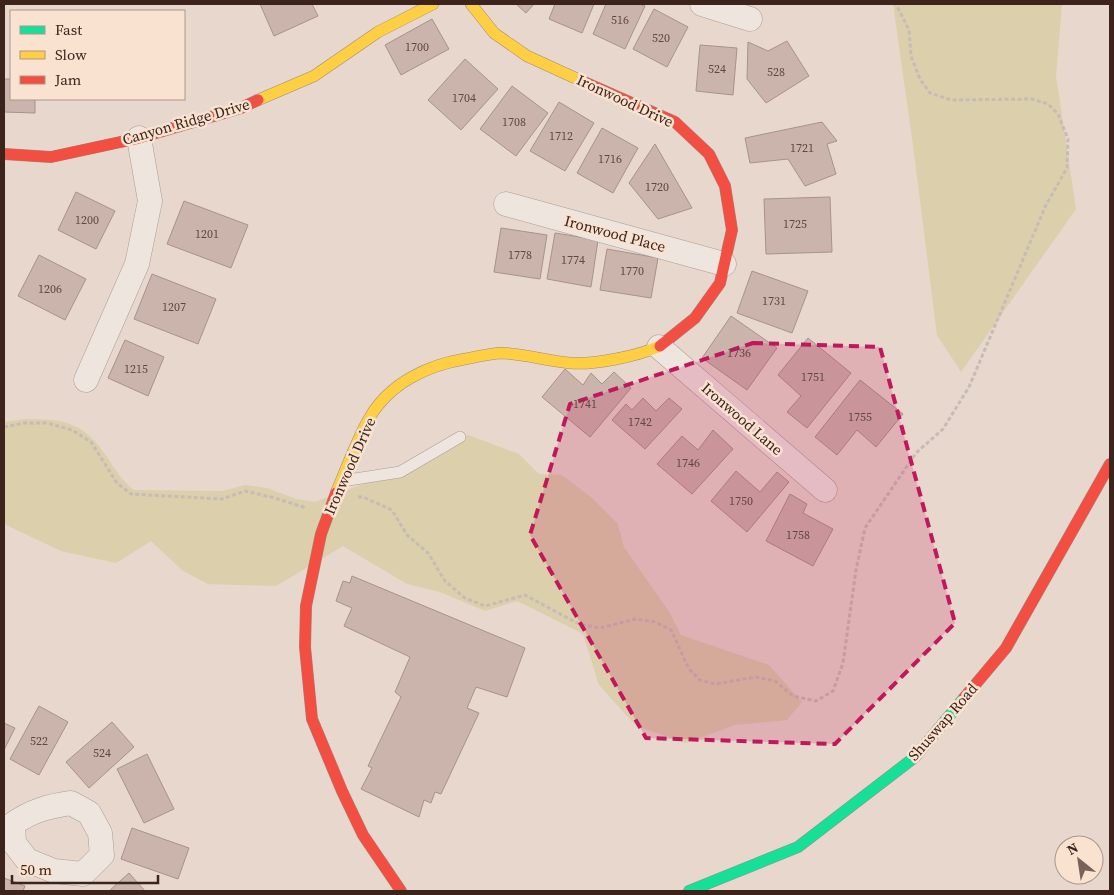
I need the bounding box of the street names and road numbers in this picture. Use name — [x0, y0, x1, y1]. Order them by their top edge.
street label: Ironwood Drive — [573, 69, 677, 132]
street label: Canyon Ridge Drive — [120, 93, 252, 150]
street label: Ironwood Place — [562, 210, 668, 257]
street label: Ironwood Lane — [697, 377, 788, 460]
street label: Ironwood Drive — [319, 414, 381, 518]
street label: Shuswap Road — [903, 678, 983, 765]

